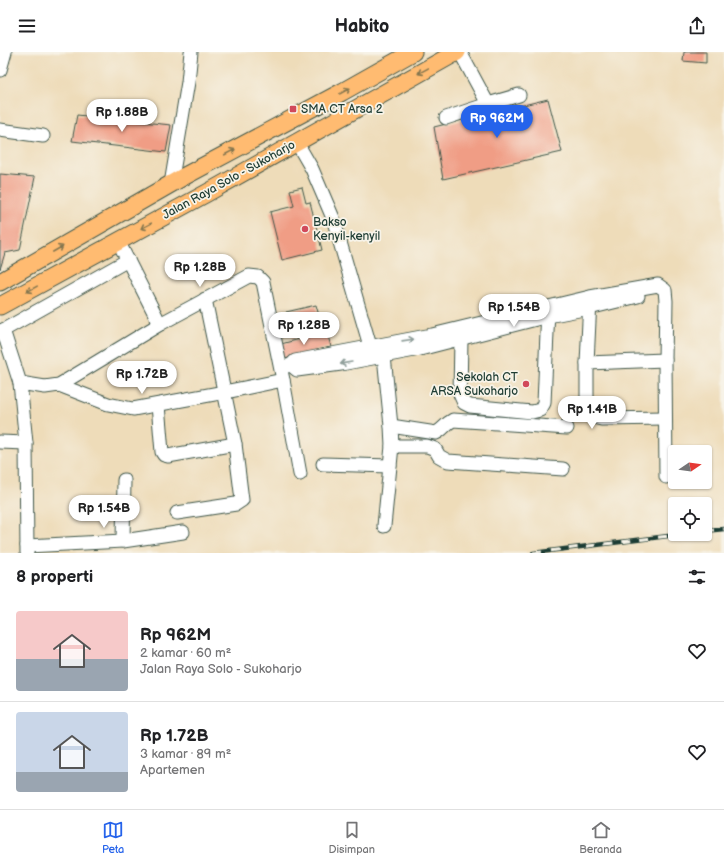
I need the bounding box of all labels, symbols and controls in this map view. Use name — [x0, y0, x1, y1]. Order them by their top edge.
icon: menu — [16, 15, 38, 37]
icon: share — [686, 15, 708, 37]
text: Habito — [335, 16, 389, 37]
one-way arrow — [417, 68, 429, 76]
one-way arrow — [339, 87, 351, 94]
pin: Rp 1.88B — [81, 99, 163, 133]
place label: SMA CT Arsa 2 — [301, 102, 383, 117]
text: Rp 1.88B — [95, 104, 149, 120]
marker: SMA CT Arsa 2 — [288, 104, 298, 114]
pin: Rp 962M — [460, 105, 534, 139]
text: Rp 962M — [470, 110, 524, 126]
street label: Jalan Raya Solo - Sukoharjo — [160, 137, 298, 223]
one-way arrow — [224, 148, 236, 156]
place label: Bakso Kenyil-kenyil — [313, 215, 380, 244]
one-way arrow — [140, 223, 152, 230]
marker: Bakso Kenyil-kenyil — [300, 224, 310, 234]
one-way arrow — [52, 244, 64, 252]
pin: Rp 1.28B — [159, 254, 241, 288]
text: Rp 1.28B — [174, 259, 226, 275]
one-way arrow — [26, 285, 38, 293]
pin: Rp 1.54B — [473, 294, 555, 328]
text: Rp 1.54B — [488, 299, 540, 315]
pin: Rp 1.28B — [263, 312, 345, 346]
text: Rp 1.28B — [278, 317, 330, 333]
one-way arrow — [401, 336, 414, 344]
one-way arrow — [340, 359, 353, 367]
pin: Rp 1.72B — [101, 361, 183, 395]
text: Rp 1.72B — [116, 366, 168, 382]
place label: Sekolah CT ARSA Sukoharjo — [431, 370, 519, 399]
marker: Sekolah CT ARSA Sukoharjo — [521, 379, 531, 389]
pin: Rp 1.41B — [551, 396, 633, 430]
text: Rp 1.41B — [567, 401, 617, 417]
north arrow — [668, 445, 712, 489]
map controls — [668, 445, 712, 541]
pin: Rp 1.54B — [63, 495, 145, 529]
button: locate — [668, 497, 712, 541]
text: Rp 1.54B — [78, 500, 130, 516]
icon: filters — [686, 566, 708, 588]
text: 8 properti — [16, 567, 93, 587]
text: Rp 962M — [140, 625, 211, 645]
icon: home — [48, 627, 96, 675]
icon: heart — [686, 640, 708, 662]
text: 2 kamar · 60 m² — [140, 645, 231, 661]
text: Jalan Raya Solo - Sukoharjo — [140, 661, 302, 677]
text: Rp 1.72B — [140, 726, 208, 746]
icon: home — [48, 728, 96, 776]
icon: heart — [686, 741, 708, 763]
text: 3 kamar · 89 m² — [140, 746, 231, 762]
text: Apartemen — [140, 762, 205, 778]
tab: Peta — [102, 819, 124, 856]
tab: Disimpan — [328, 819, 375, 856]
tab: Beranda — [579, 819, 622, 856]

